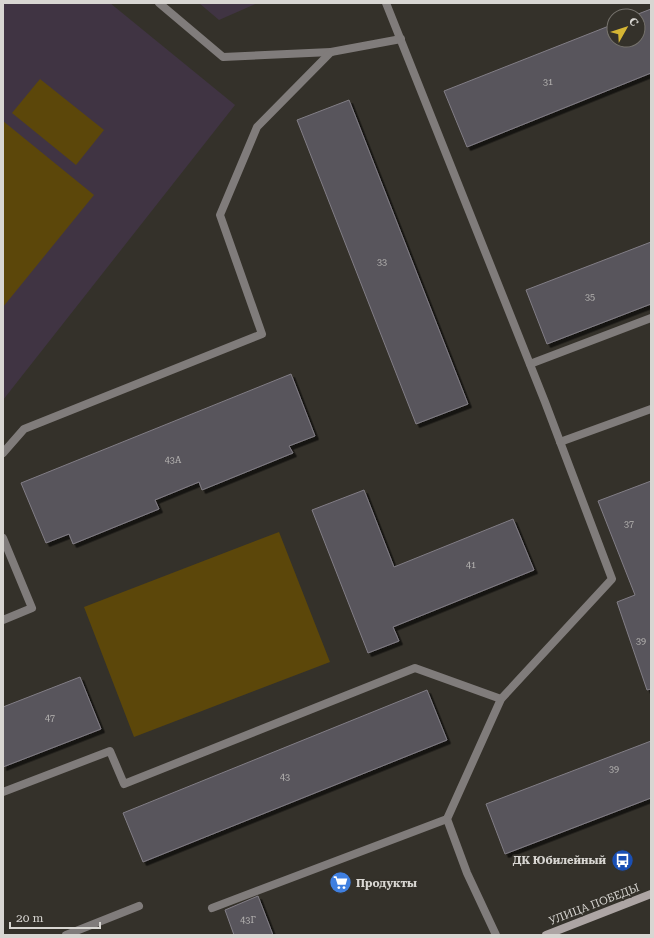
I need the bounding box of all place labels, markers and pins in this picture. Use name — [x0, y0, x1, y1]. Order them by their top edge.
bus stop icon: ДК Юбилейный — [609, 847, 635, 873]
place label: ДК Юбилейный — [513, 854, 606, 867]
supermarket icon: Продукты — [328, 870, 354, 896]
place label: Продукты — [356, 877, 417, 890]

